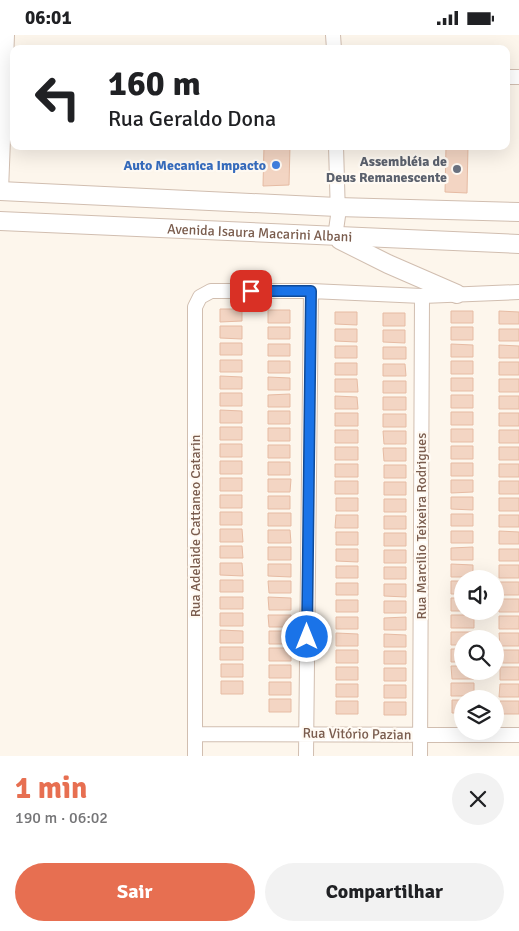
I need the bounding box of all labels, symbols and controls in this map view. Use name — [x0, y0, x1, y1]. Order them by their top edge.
text: 06:01 — [25, 6, 72, 30]
text: 160 m — [108, 62, 201, 105]
icon: left — [25, 65, 90, 130]
text: Rua Geraldo Dona — [108, 105, 276, 132]
place label: Assembléia de Deus Remanescente — [326, 153, 447, 186]
place label: Auto Mecanica Impacto — [123, 157, 266, 174]
marker: Auto Mecanica Impacto — [270, 159, 282, 171]
marker: Assembléia de Deus Remanescente — [451, 163, 463, 175]
street label: Avenida Isaura Macarini Albani — [167, 220, 353, 245]
pin — [230, 270, 272, 312]
icon: arrive — [237, 277, 265, 305]
street label: Rua Marcilio Teixeira Rodrigues — [413, 433, 430, 619]
street label: Rua Adelaide Cattaneo Catarin — [187, 435, 204, 617]
map controls — [454, 570, 504, 740]
button: sound — [454, 570, 504, 620]
position arrow — [280, 610, 332, 662]
button: search — [454, 630, 504, 680]
button: layers — [454, 690, 504, 740]
street label: Rua Vitório Pazian — [302, 725, 412, 743]
text: 1 min — [15, 770, 87, 807]
button: close — [452, 773, 504, 825]
text: 190 m · 06:02 — [15, 808, 108, 828]
button: Sair — [15, 863, 255, 921]
button: Compartilhar — [265, 863, 504, 921]

